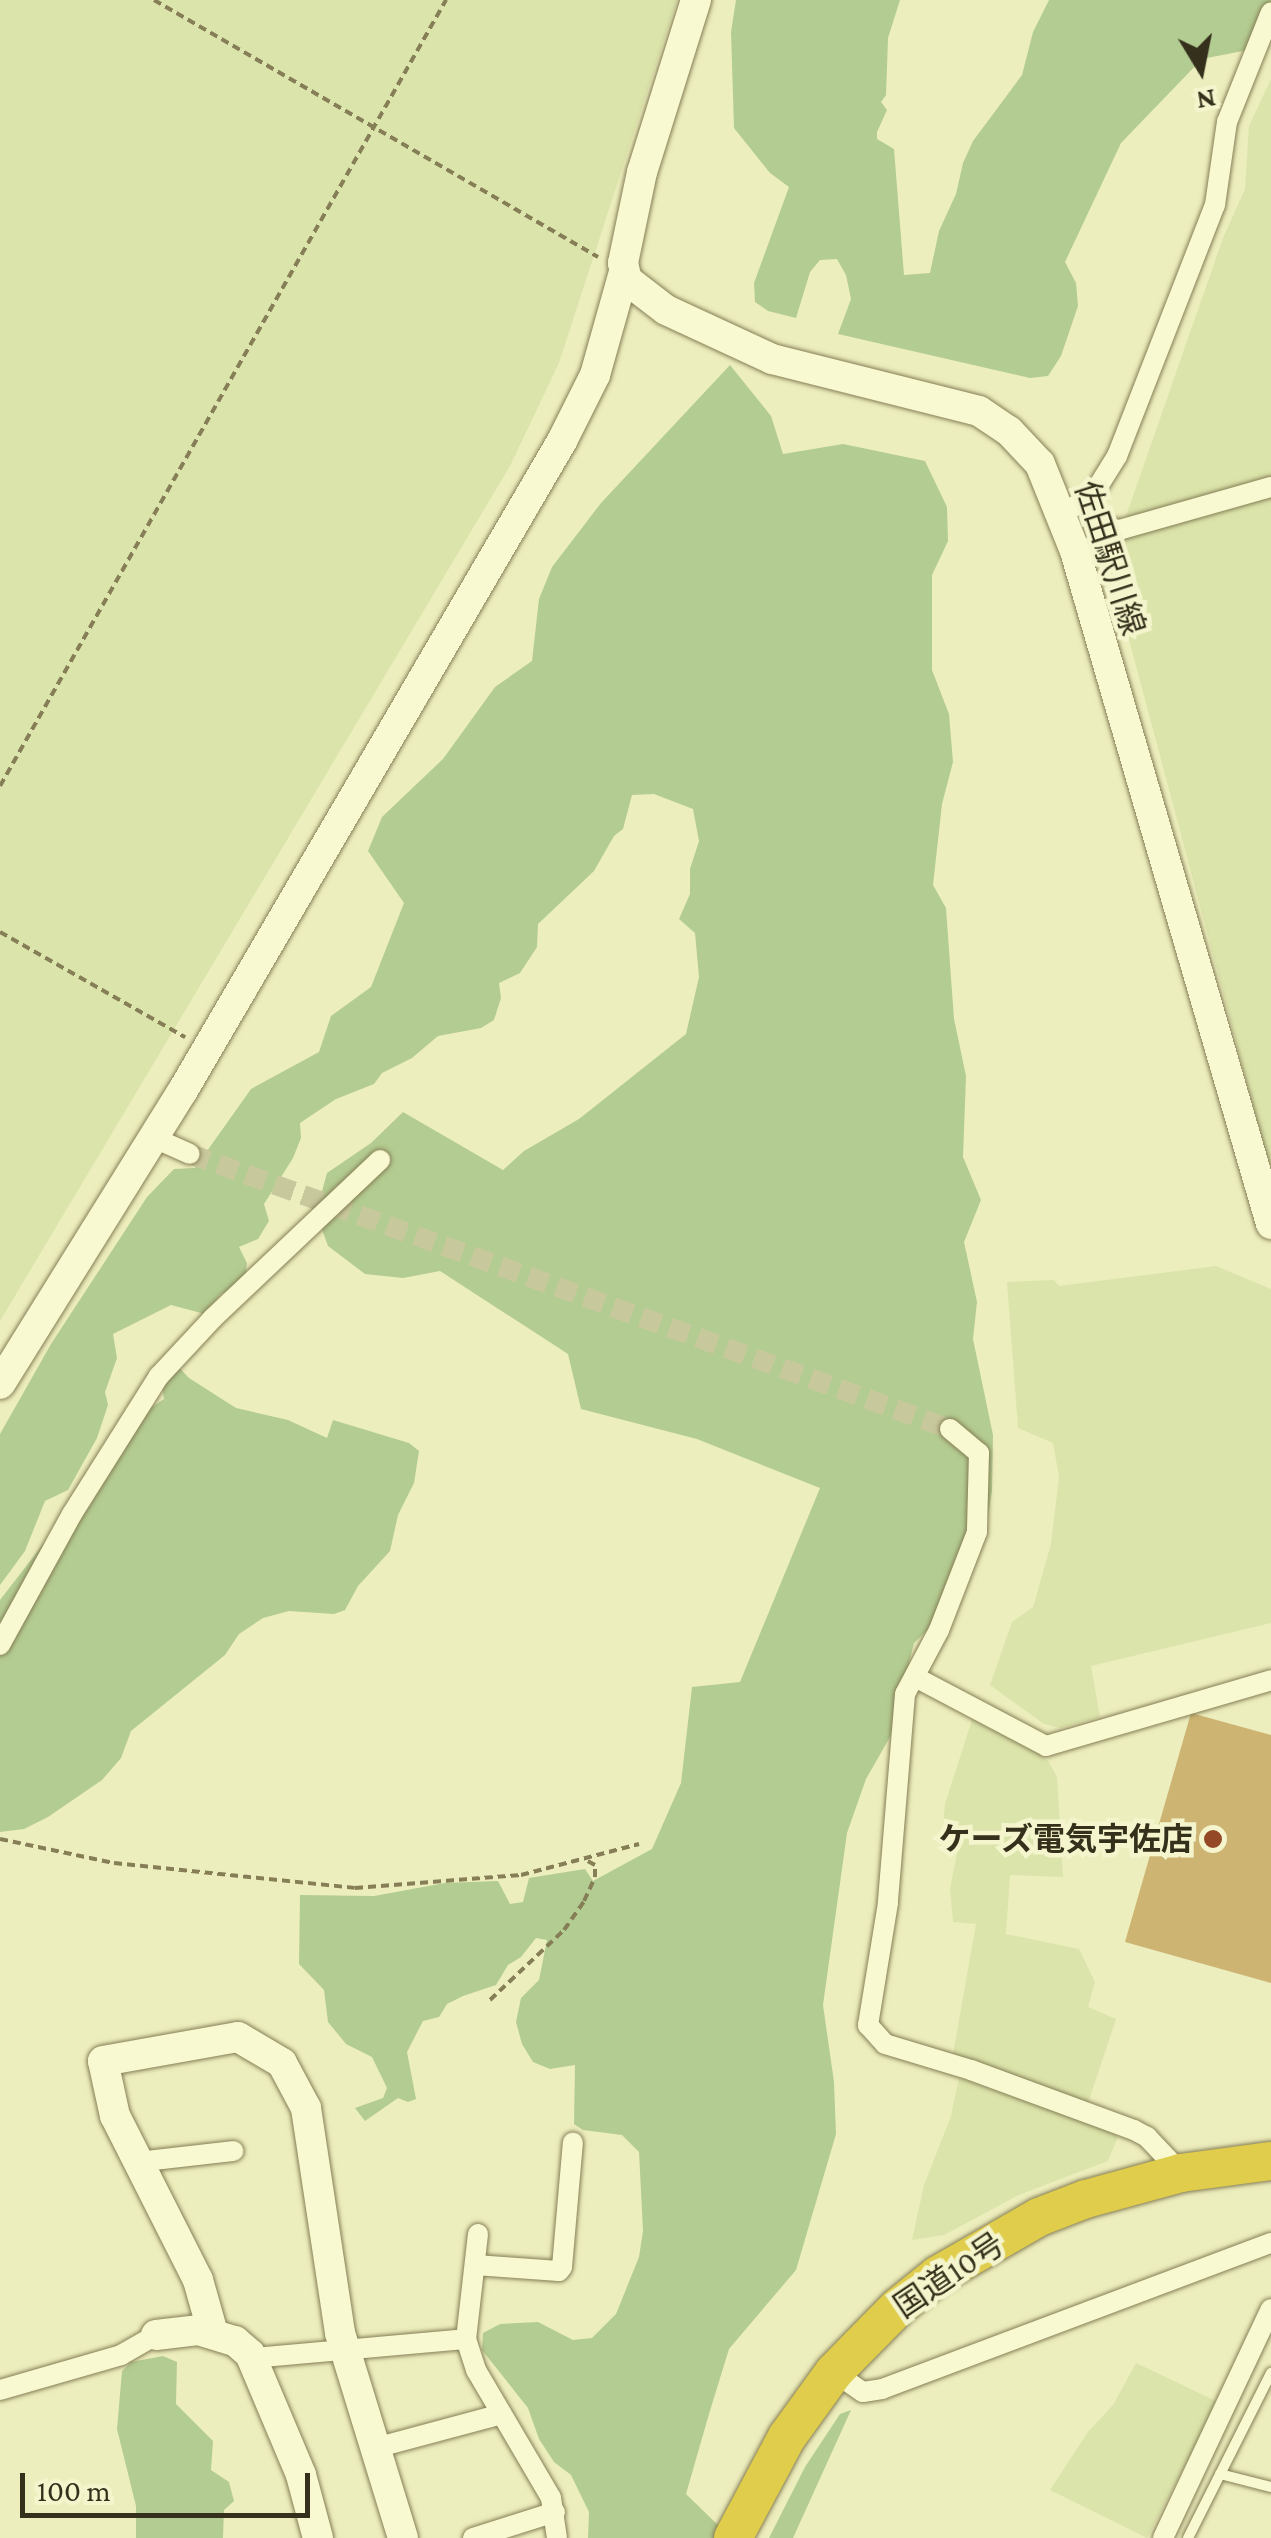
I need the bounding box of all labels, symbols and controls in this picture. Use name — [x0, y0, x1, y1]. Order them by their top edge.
north arrow — [1151, 20, 1251, 120]
text: N — [1194, 83, 1218, 117]
street label: 佐田駅川線 — [1067, 476, 1153, 640]
place label: ケーズ電気宇佐店 — [937, 1820, 1193, 1858]
marker: ケーズ電気宇佐店 — [1202, 1828, 1224, 1850]
street label: 国道10号 — [887, 2224, 1011, 2326]
scale bar — [25, 2453, 315, 2515]
text: 100 m — [37, 2474, 111, 2507]

